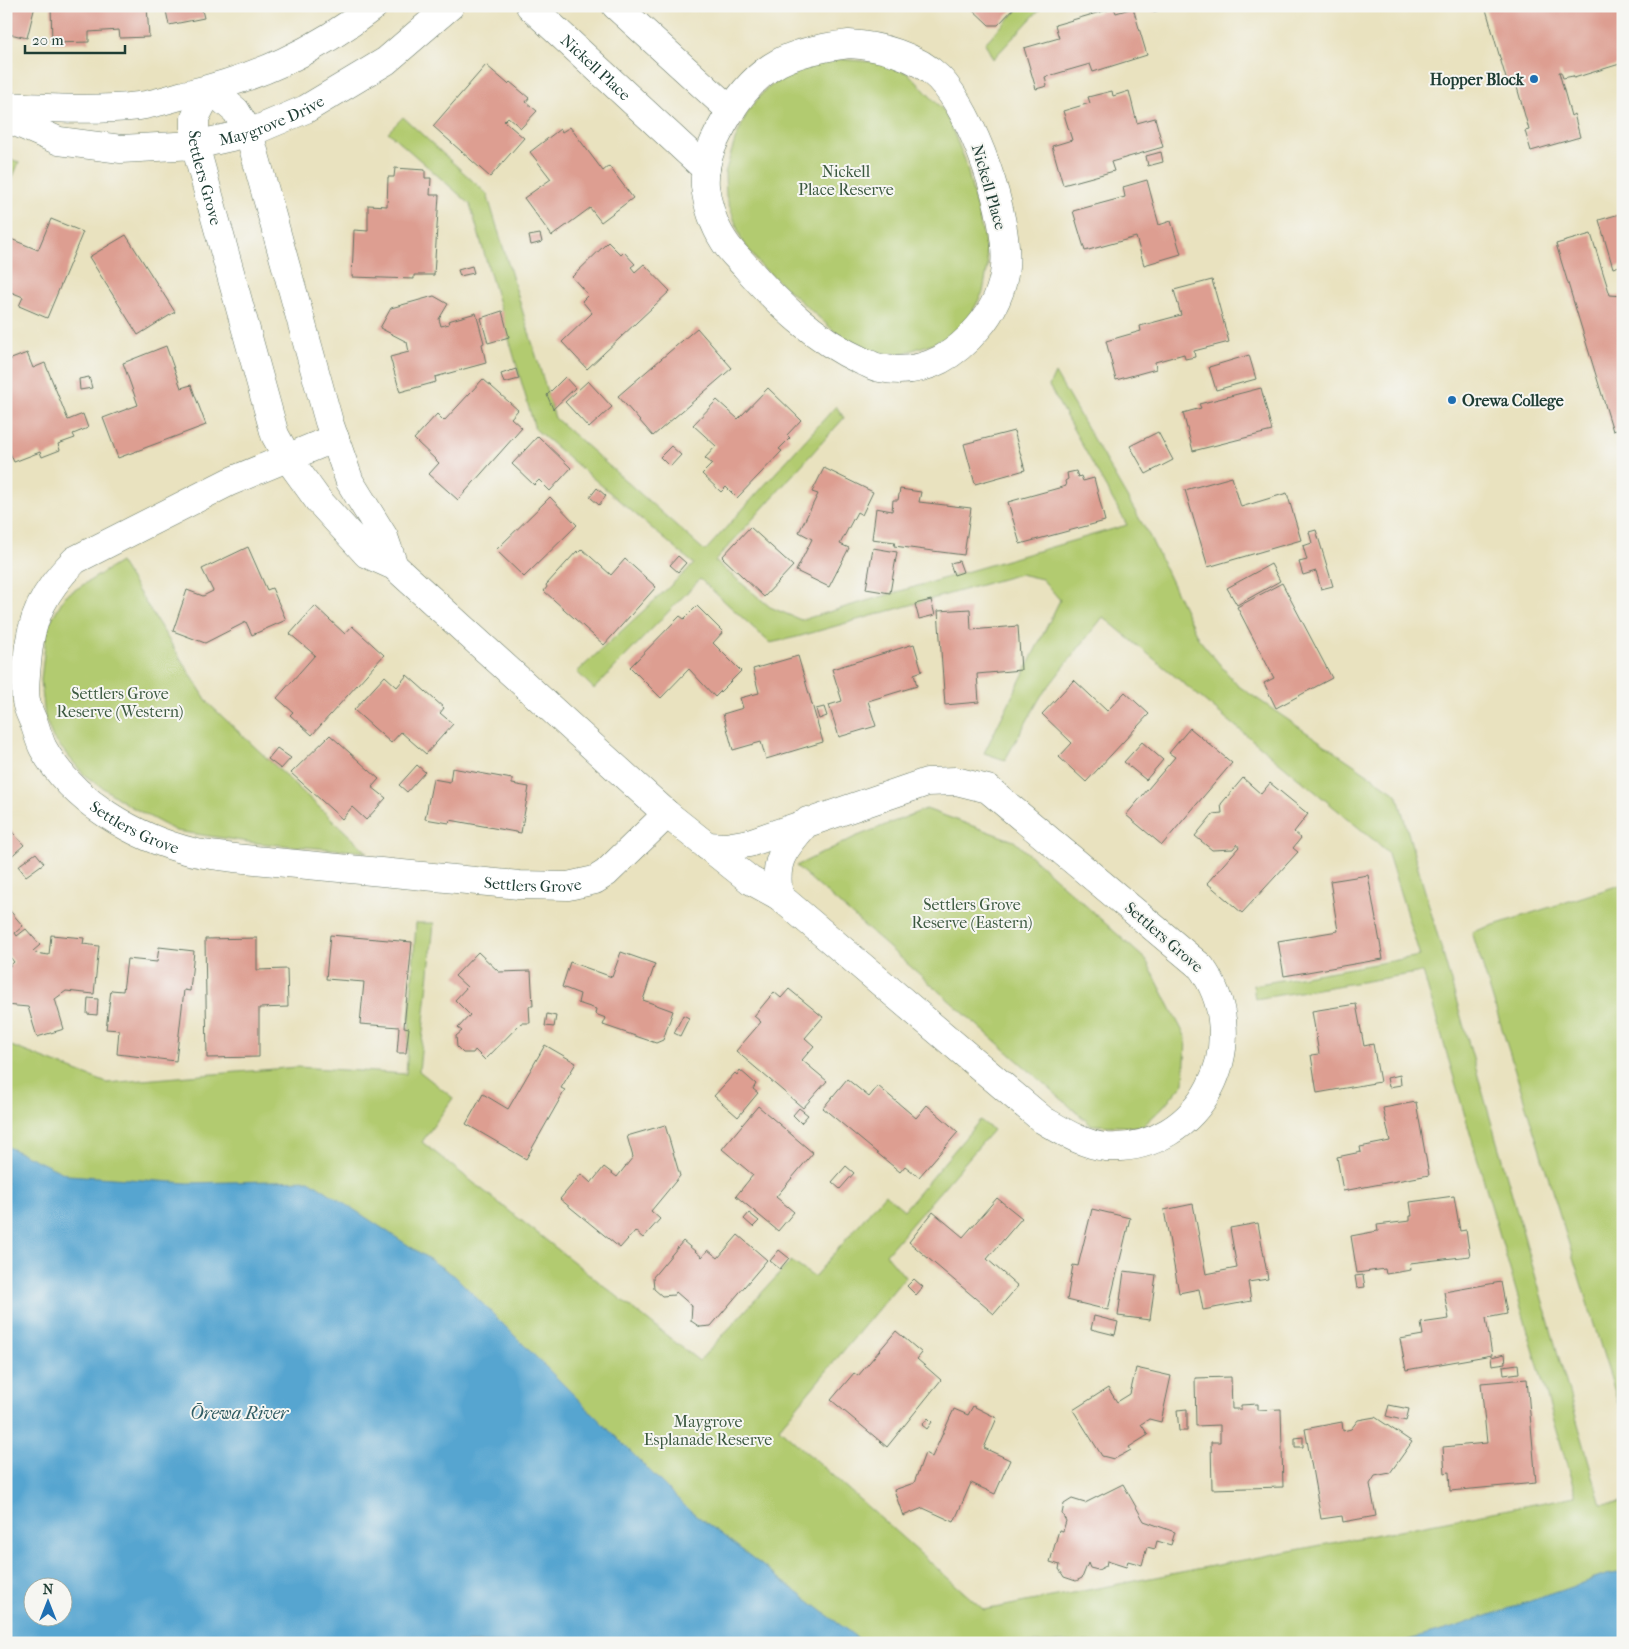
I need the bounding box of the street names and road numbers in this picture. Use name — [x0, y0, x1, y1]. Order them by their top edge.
street label: Nickell Place — [557, 30, 635, 104]
street label: Maygrove Drive — [217, 91, 327, 149]
street label: Settlers Grove — [186, 130, 226, 227]
street label: Nickell Place — [968, 142, 1010, 232]
street label: Settlers Grove — [87, 796, 182, 857]
street label: Settlers Grove — [483, 872, 583, 896]
street label: Settlers Grove — [1121, 898, 1207, 976]

